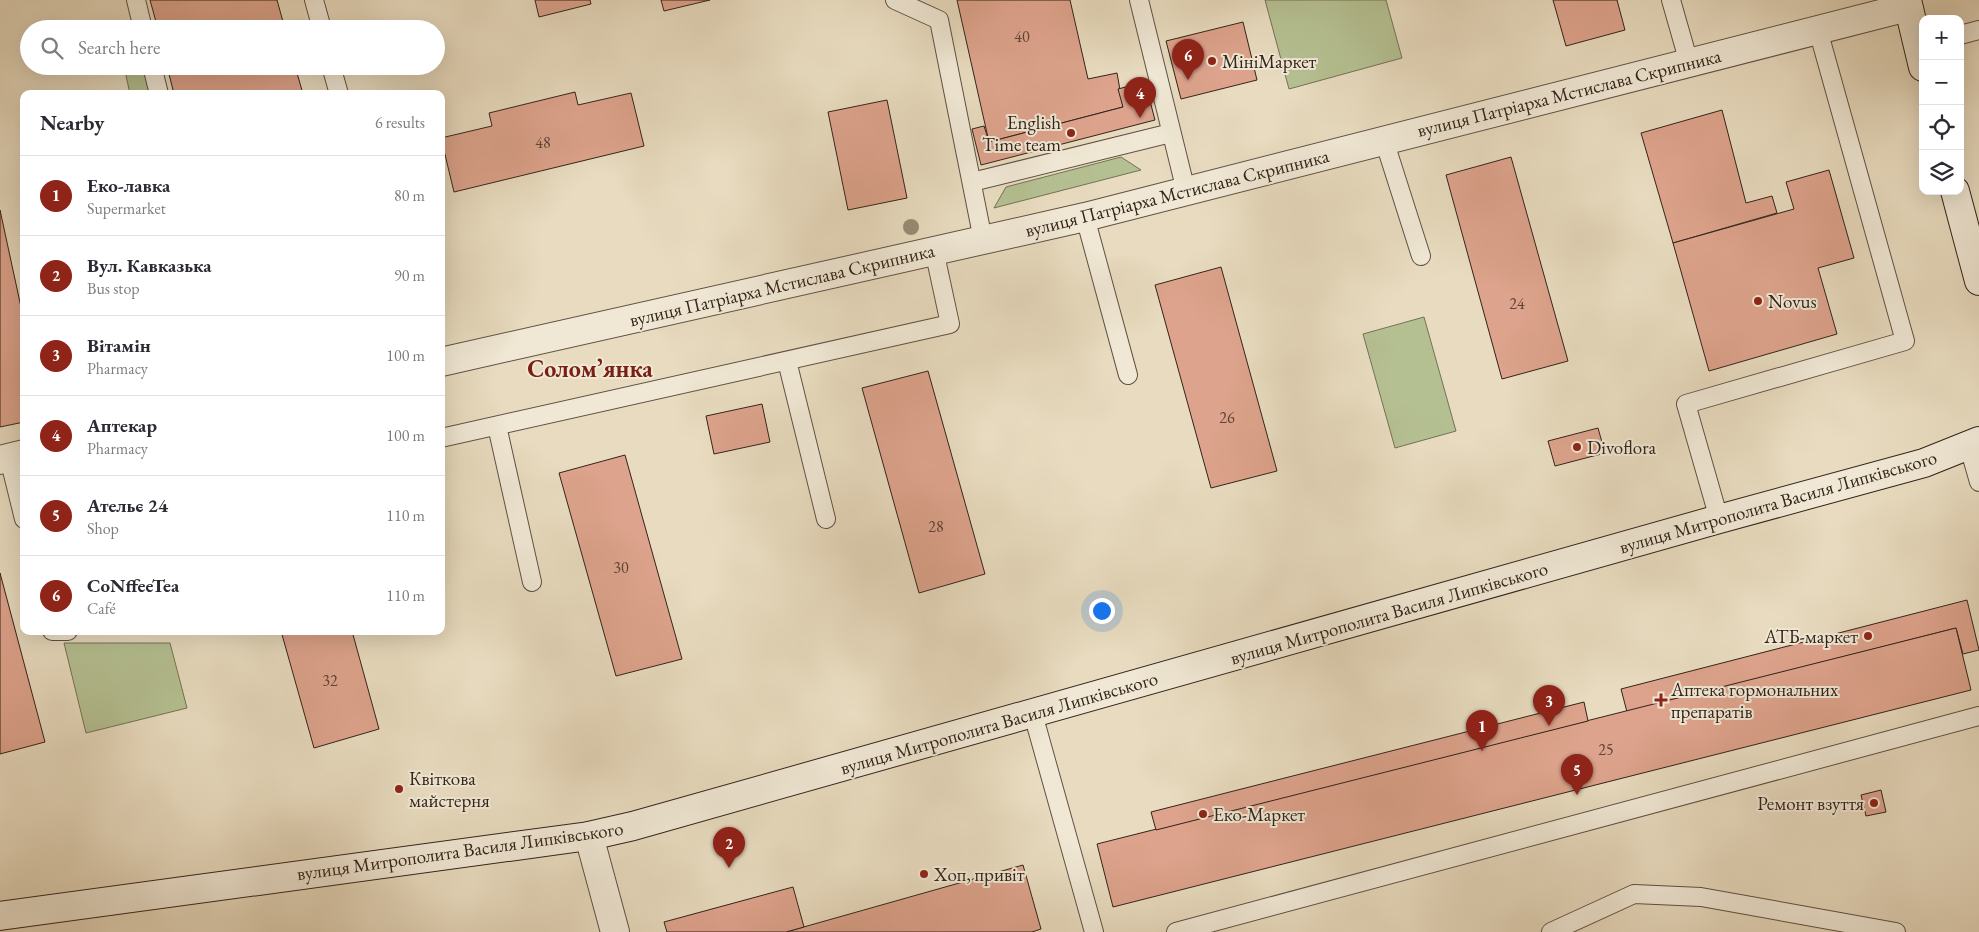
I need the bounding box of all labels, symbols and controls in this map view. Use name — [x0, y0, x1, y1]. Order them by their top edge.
map controls — [1919, 15, 1964, 195]
button: + — [1919, 15, 1964, 60]
search box — [20, 20, 445, 75]
house number: 40 — [1014, 26, 1030, 47]
icon: search — [38, 34, 66, 62]
text: Search here — [78, 35, 160, 60]
pin: 6 — [1172, 39, 1204, 80]
street label: вулиця Патріарха Мстислава Скрипника — [1414, 43, 1724, 143]
place label: МініМаркет — [1222, 49, 1317, 74]
marker: МініМаркет — [1206, 55, 1218, 67]
button: − — [1919, 60, 1964, 105]
pin: 4 — [1124, 77, 1156, 118]
button: locate — [1919, 105, 1964, 150]
text: Nearby — [40, 109, 104, 136]
place label: English Time team — [982, 110, 1061, 157]
text: 6 results — [375, 112, 425, 133]
marker: English Time team — [1065, 127, 1077, 139]
house number: 48 — [535, 132, 551, 153]
street label: вулиця Патріарха Мстислава Скрипника — [1022, 143, 1332, 243]
button: layers — [1919, 150, 1964, 195]
text: Еко-лавка — [87, 173, 170, 198]
text: 1 — [52, 185, 60, 206]
text: 80 m — [394, 185, 425, 206]
text: Supermarket — [87, 198, 166, 219]
street label: вулиця Патріарха Мстислава Скрипника — [627, 238, 937, 332]
text: Вул. Кавказька — [87, 253, 211, 278]
text: 2 — [52, 265, 60, 286]
text: 90 m — [394, 265, 425, 286]
text: Bus stop — [87, 278, 140, 299]
place label: Novus — [1768, 289, 1817, 314]
house number: 24 — [1509, 293, 1525, 314]
marker: Novus — [1752, 295, 1764, 307]
text: Вітамін — [87, 333, 151, 358]
text: 3 — [52, 345, 60, 366]
text: 100 m — [386, 345, 425, 366]
district label: Соломʼянка — [527, 353, 653, 384]
text: Pharmacy — [87, 358, 148, 379]
house number: 26 — [1219, 407, 1235, 428]
text: Аптекар — [87, 413, 157, 438]
text: 4 — [52, 425, 60, 446]
text: 100 m — [386, 425, 425, 446]
place label: Divoflora — [1587, 435, 1657, 460]
text: Pharmacy — [87, 438, 148, 459]
marker: Divoflora — [1571, 441, 1583, 453]
street label: вулиця Митрополита Василя Липківського — [1616, 445, 1940, 559]
text: Ательє 24 — [87, 493, 168, 518]
text: 5 — [52, 505, 60, 526]
text: 110 m — [386, 505, 425, 526]
house number: 28 — [928, 516, 944, 537]
text: Shop — [87, 518, 119, 539]
street label: вулиця Митрополита Василя Липківського — [1227, 556, 1551, 670]
house number: 30 — [613, 557, 629, 578]
text: CoNffeeTea — [87, 573, 179, 598]
text: 6 — [52, 585, 60, 606]
text: 110 m — [386, 585, 425, 606]
text: Café — [87, 598, 116, 619]
your location — [1089, 598, 1115, 624]
place label: АТБ-маркет — [1763, 624, 1858, 649]
marker: АТБ-маркет — [1862, 630, 1874, 642]
street label: вулиця Митрополита Василя Липківського — [837, 666, 1161, 780]
house number: 32 — [322, 670, 338, 691]
place label: Аптека гормональних препаратів — [1670, 677, 1839, 724]
pin: 3 — [1533, 685, 1565, 726]
marker: Аптека гормональних препаратів — [1655, 694, 1667, 706]
pin: 1 — [1466, 710, 1498, 751]
house number: 25 — [1598, 739, 1614, 760]
pin: 5 — [1561, 754, 1593, 795]
place label: Квіткова майстерня — [409, 766, 490, 813]
marker: Квіткова майстерня — [393, 783, 405, 795]
place label: Ремонт взуття — [1757, 791, 1865, 816]
marker: Ремонт взуття — [1868, 797, 1880, 809]
place label: Еко-Маркет — [1213, 802, 1305, 827]
marker: Еко-Маркет — [1197, 808, 1209, 820]
street label: вулиця Митрополита Василя Липківського — [295, 816, 625, 886]
pin: 2 — [713, 827, 745, 868]
place label: Хоп, привіт — [933, 862, 1025, 887]
marker: Хоп, привіт — [918, 868, 930, 880]

